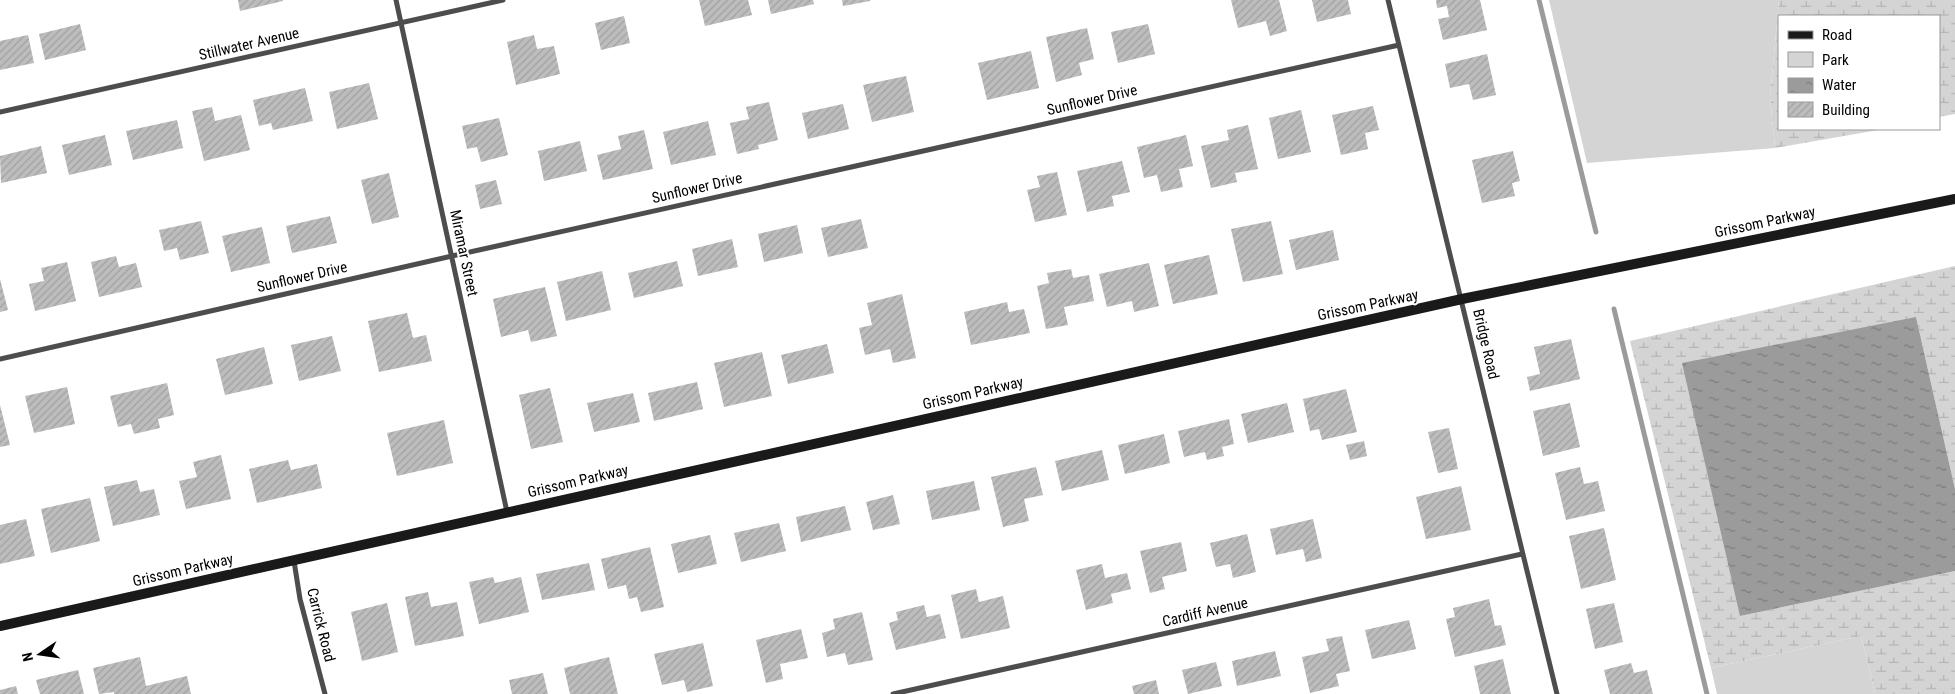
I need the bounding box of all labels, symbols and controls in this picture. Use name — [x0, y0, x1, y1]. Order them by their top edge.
legend — [1778, 15, 1940, 130]
street label: Stillwater Avenue — [197, 24, 301, 64]
text: Road — [1822, 26, 1852, 44]
text: Park — [1822, 51, 1849, 69]
text: Water — [1822, 76, 1857, 94]
street label: Sunflower Drive — [1045, 81, 1139, 119]
text: Building — [1822, 101, 1870, 119]
street label: Sunflower Drive — [650, 169, 744, 207]
street label: Grissom Parkway — [1713, 203, 1817, 241]
street label: Miramar Street — [446, 208, 482, 298]
street label: Sunflower Drive — [255, 258, 349, 296]
street label: Grissom Parkway — [1316, 286, 1420, 324]
street label: Bridge Road — [1469, 307, 1503, 381]
street label: Grissom Parkway — [921, 373, 1025, 413]
street label: Grissom Parkway — [526, 461, 630, 501]
street label: Grissom Parkway — [131, 550, 235, 590]
street label: Carrick Road — [303, 586, 339, 664]
street label: Cardiff Avenue — [1161, 593, 1249, 631]
north arrow — [15, 629, 65, 679]
text: N — [19, 651, 36, 663]

